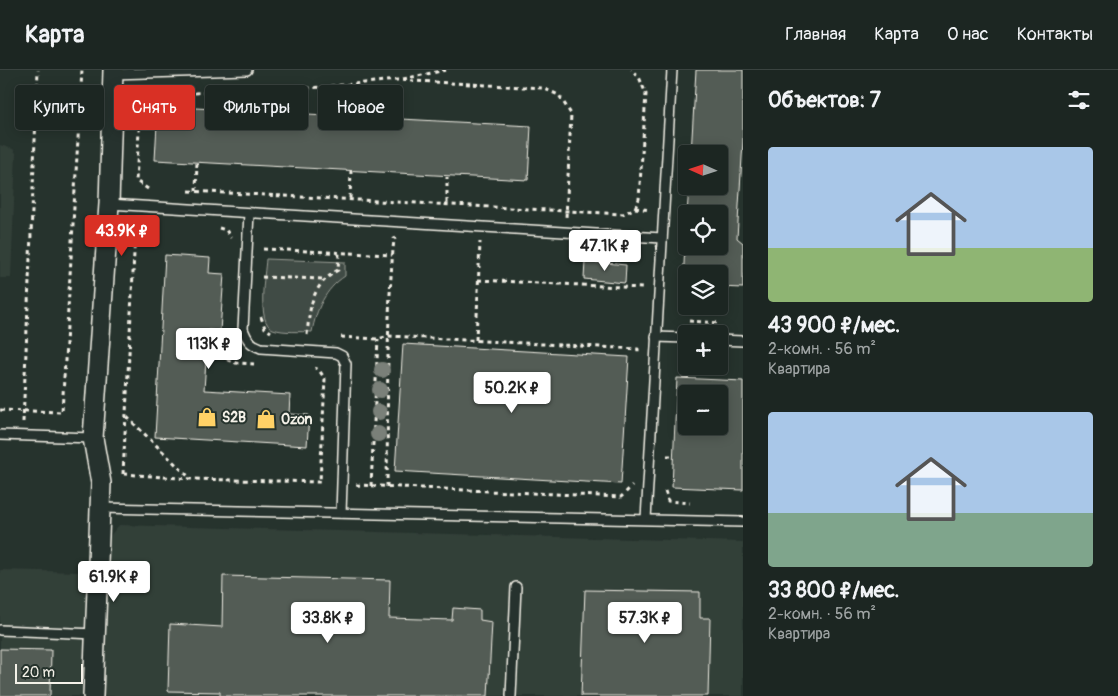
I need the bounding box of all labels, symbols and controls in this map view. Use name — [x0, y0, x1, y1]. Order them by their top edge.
text: Карта — [25, 20, 84, 49]
text: Главная — [785, 23, 846, 46]
text: Карта — [874, 23, 919, 46]
text: О нас — [947, 23, 989, 46]
text: Контакты — [1017, 23, 1093, 46]
chip: Купить — [15, 85, 104, 130]
chip: Снять — [114, 85, 195, 130]
chip: Фильтры — [205, 85, 308, 130]
chip: Новое — [318, 85, 403, 130]
icon: filters — [1065, 86, 1093, 114]
text: Объектов: 7 — [768, 87, 881, 114]
north arrow — [678, 145, 728, 195]
map controls — [678, 145, 728, 435]
icon: home — [886, 179, 976, 269]
button: locate — [678, 205, 728, 255]
pin: 43.9K ₽ — [76, 214, 168, 257]
text: 43.9K ₽ — [96, 221, 148, 241]
pin: 47.1K ₽ — [559, 230, 651, 272]
text: 47.1K ₽ — [580, 236, 630, 256]
button: layers — [678, 265, 728, 315]
text: 43 900 ₽/мес. — [768, 312, 900, 339]
button: + — [678, 325, 728, 375]
pin: 113K ₽ — [168, 328, 250, 370]
text: 113K ₽ — [187, 334, 231, 354]
text: 2-комн. · 56 m² — [768, 339, 876, 359]
text: Квартира — [768, 359, 830, 379]
pin: 50.2K ₽ — [466, 372, 558, 414]
text: 50.2K ₽ — [485, 378, 539, 398]
button: − — [678, 385, 728, 435]
shop icon: S2B — [196, 406, 218, 428]
shop icon: Ozon — [255, 408, 277, 430]
place label: S2B — [222, 409, 246, 426]
place label: Ozon — [281, 411, 313, 428]
icon: home — [886, 444, 976, 534]
pin: 61.9K ₽ — [68, 560, 160, 603]
text: 61.9K ₽ — [89, 567, 139, 587]
text: 33 800 ₽/мес. — [768, 577, 899, 604]
pin: 33.8K ₽ — [282, 602, 374, 644]
pin: 57.3K ₽ — [599, 602, 691, 644]
text: 2-комн. · 56 m² — [768, 604, 876, 624]
text: 33.8K ₽ — [302, 608, 354, 628]
text: 57.3K ₽ — [619, 608, 671, 628]
text: Квартира — [768, 624, 830, 644]
scale bar — [15, 661, 82, 684]
text: 20 m — [22, 664, 55, 681]

